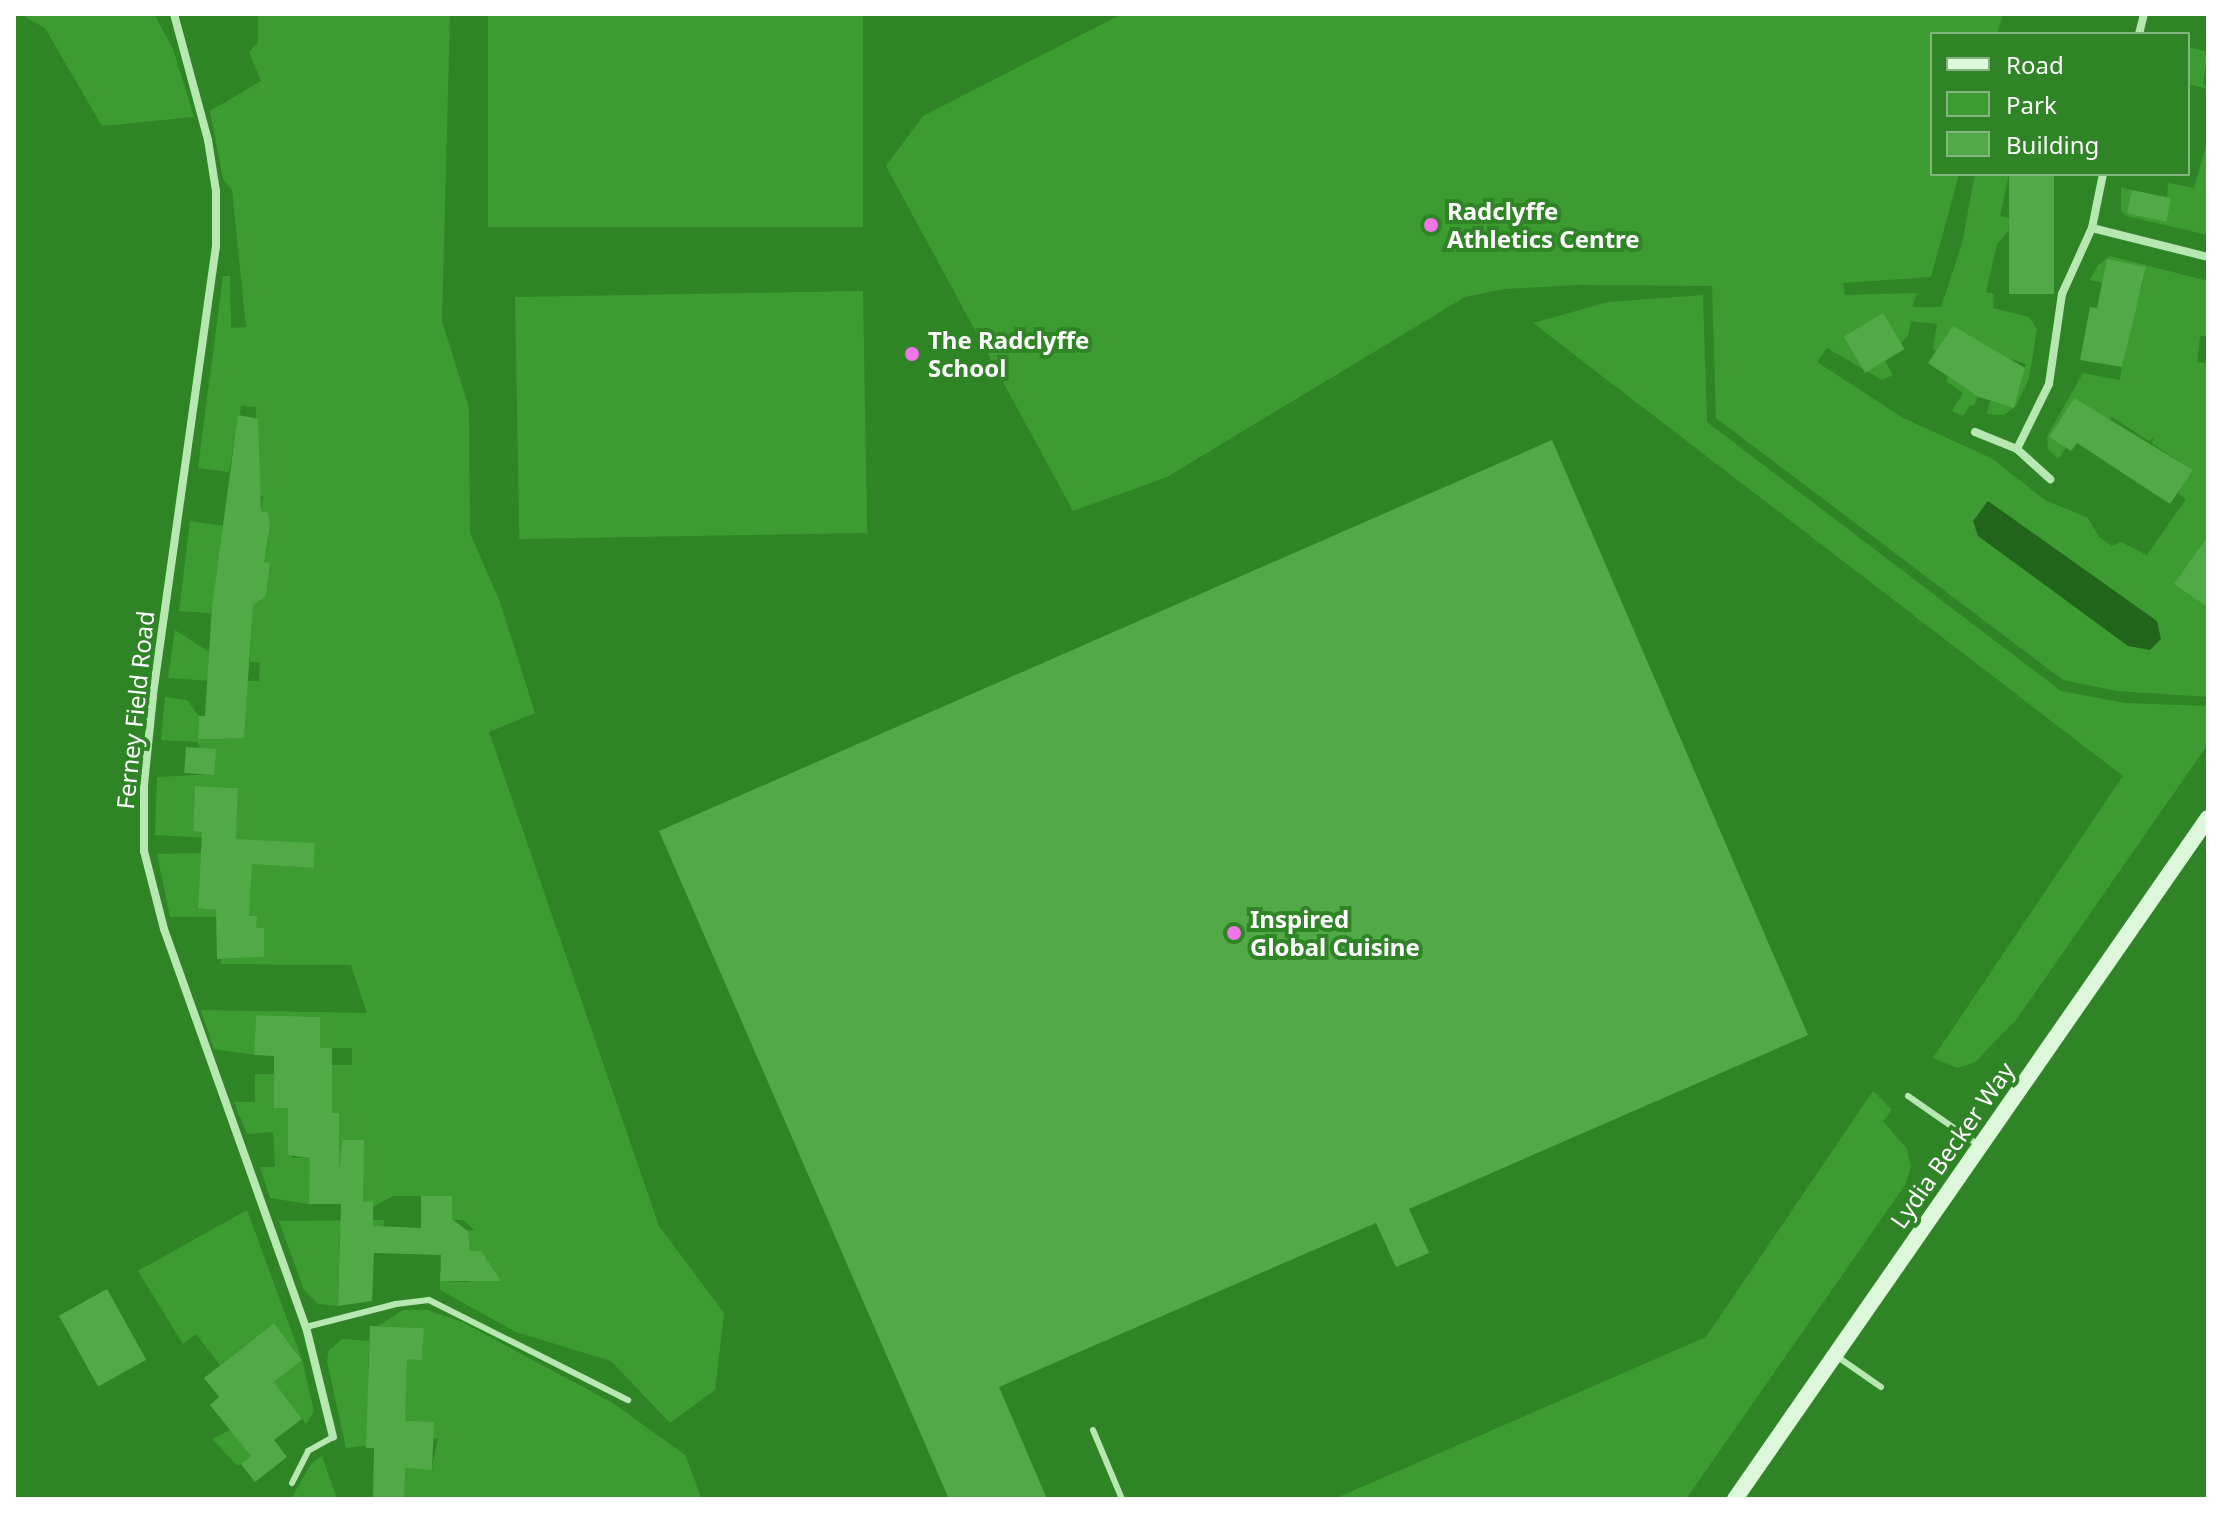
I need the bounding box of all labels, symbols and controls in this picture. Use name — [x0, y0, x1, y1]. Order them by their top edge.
legend — [1930, 32, 2190, 176]
text: Road — [2006, 48, 2064, 81]
text: Park — [2006, 88, 2057, 121]
text: Building — [2006, 128, 2099, 161]
place label: Radclyffe Athletics Centre — [1447, 197, 1640, 253]
marker: Radclyffe Athletics Centre — [1422, 216, 1440, 234]
place label: The Radclyffe School — [928, 326, 1089, 382]
marker: The Radclyffe School — [903, 345, 921, 363]
street label: Ferney Field Road — [110, 609, 160, 811]
place label: Inspired Global Cuisine — [1250, 905, 1420, 961]
marker: Inspired Global Cuisine — [1225, 924, 1243, 942]
street label: Lydia Becker Way — [1884, 1056, 2020, 1234]

